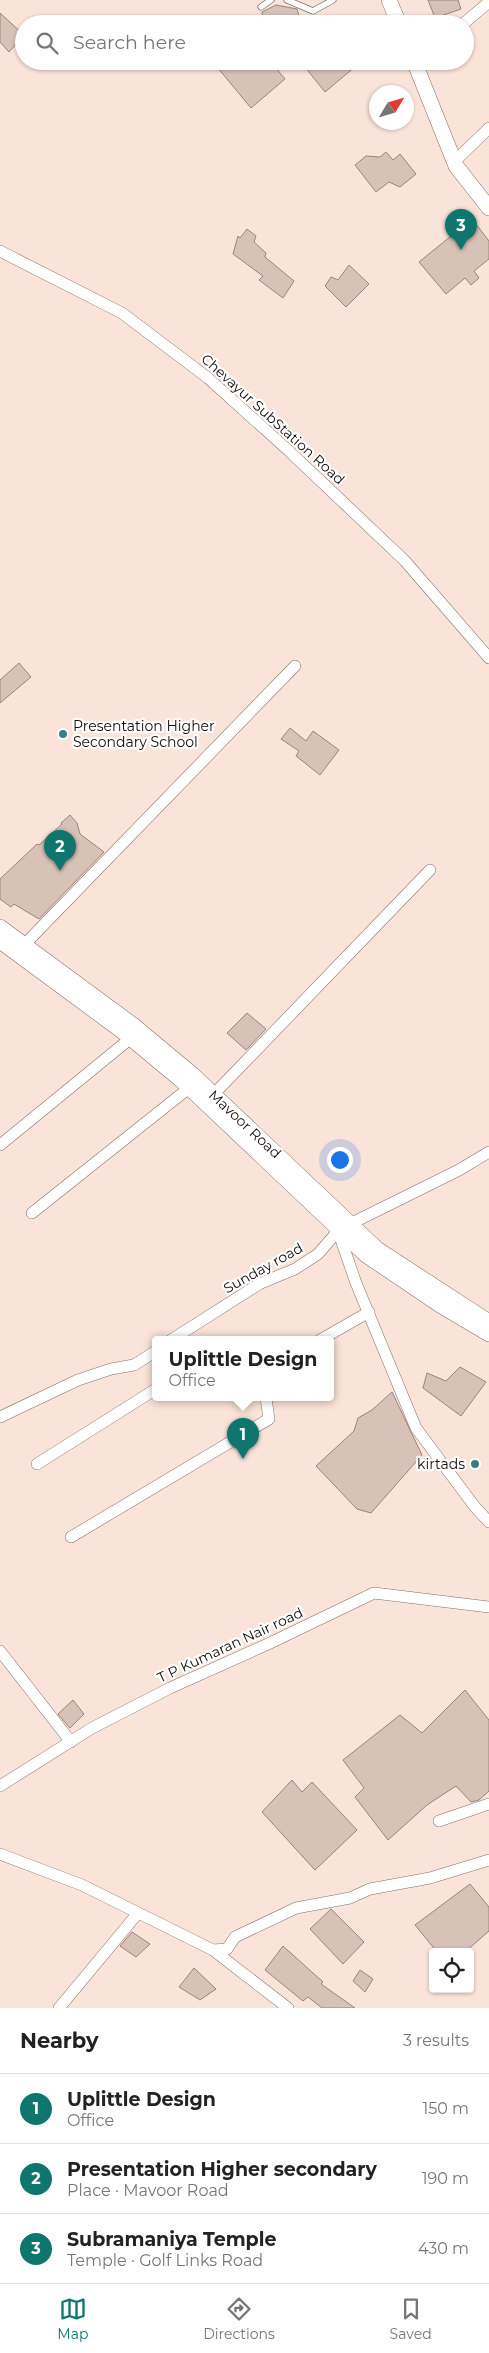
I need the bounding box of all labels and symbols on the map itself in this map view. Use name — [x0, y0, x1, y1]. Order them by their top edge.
north arrow — [369, 85, 414, 130]
pin: 3 — [445, 209, 477, 250]
street label: Chevayur SubStation Road — [197, 350, 349, 488]
place label: Presentation Higher Secondary School — [73, 717, 215, 751]
marker: Presentation Higher Secondary School — [57, 728, 69, 740]
pin: 2 — [44, 830, 76, 871]
street label: Mavoor Road — [205, 1086, 285, 1162]
your location — [327, 1147, 353, 1173]
street label: Sunday road — [220, 1239, 306, 1297]
pin: 1 — [227, 1418, 259, 1459]
place label: kirtads — [417, 1455, 465, 1473]
marker: kirtads — [469, 1458, 481, 1470]
street label: T P Kumaran Nair road — [154, 1603, 306, 1687]

